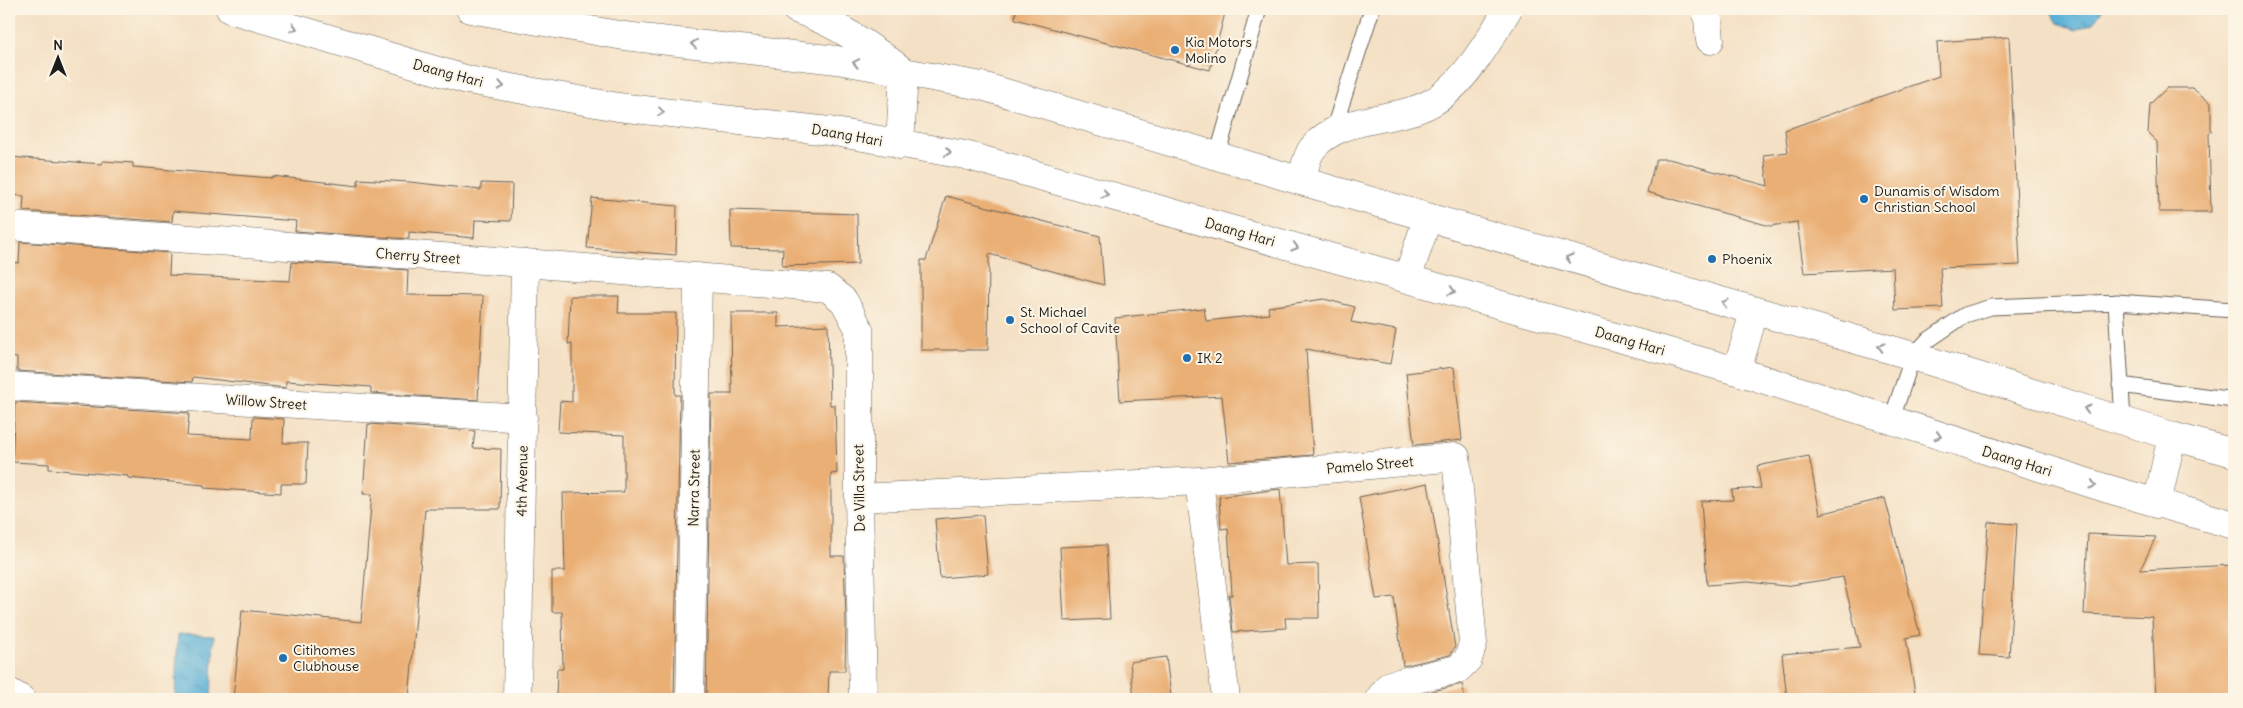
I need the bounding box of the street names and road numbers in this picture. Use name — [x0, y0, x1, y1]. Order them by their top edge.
street label: Daang Hari — [411, 55, 485, 91]
street label: Daang Hari — [810, 120, 884, 150]
street label: Daang Hari — [1203, 213, 1277, 251]
street label: Cherry Street — [375, 244, 461, 268]
street label: Daang Hari — [1593, 322, 1667, 360]
street label: Willow Street — [225, 390, 308, 414]
street label: Daang Hari — [1980, 442, 2054, 480]
street label: De Villa Street — [849, 444, 869, 532]
street label: 4th Avenue — [512, 445, 532, 517]
street label: Narra Street — [684, 449, 704, 527]
street label: Pamelo Street — [1326, 452, 1415, 478]

